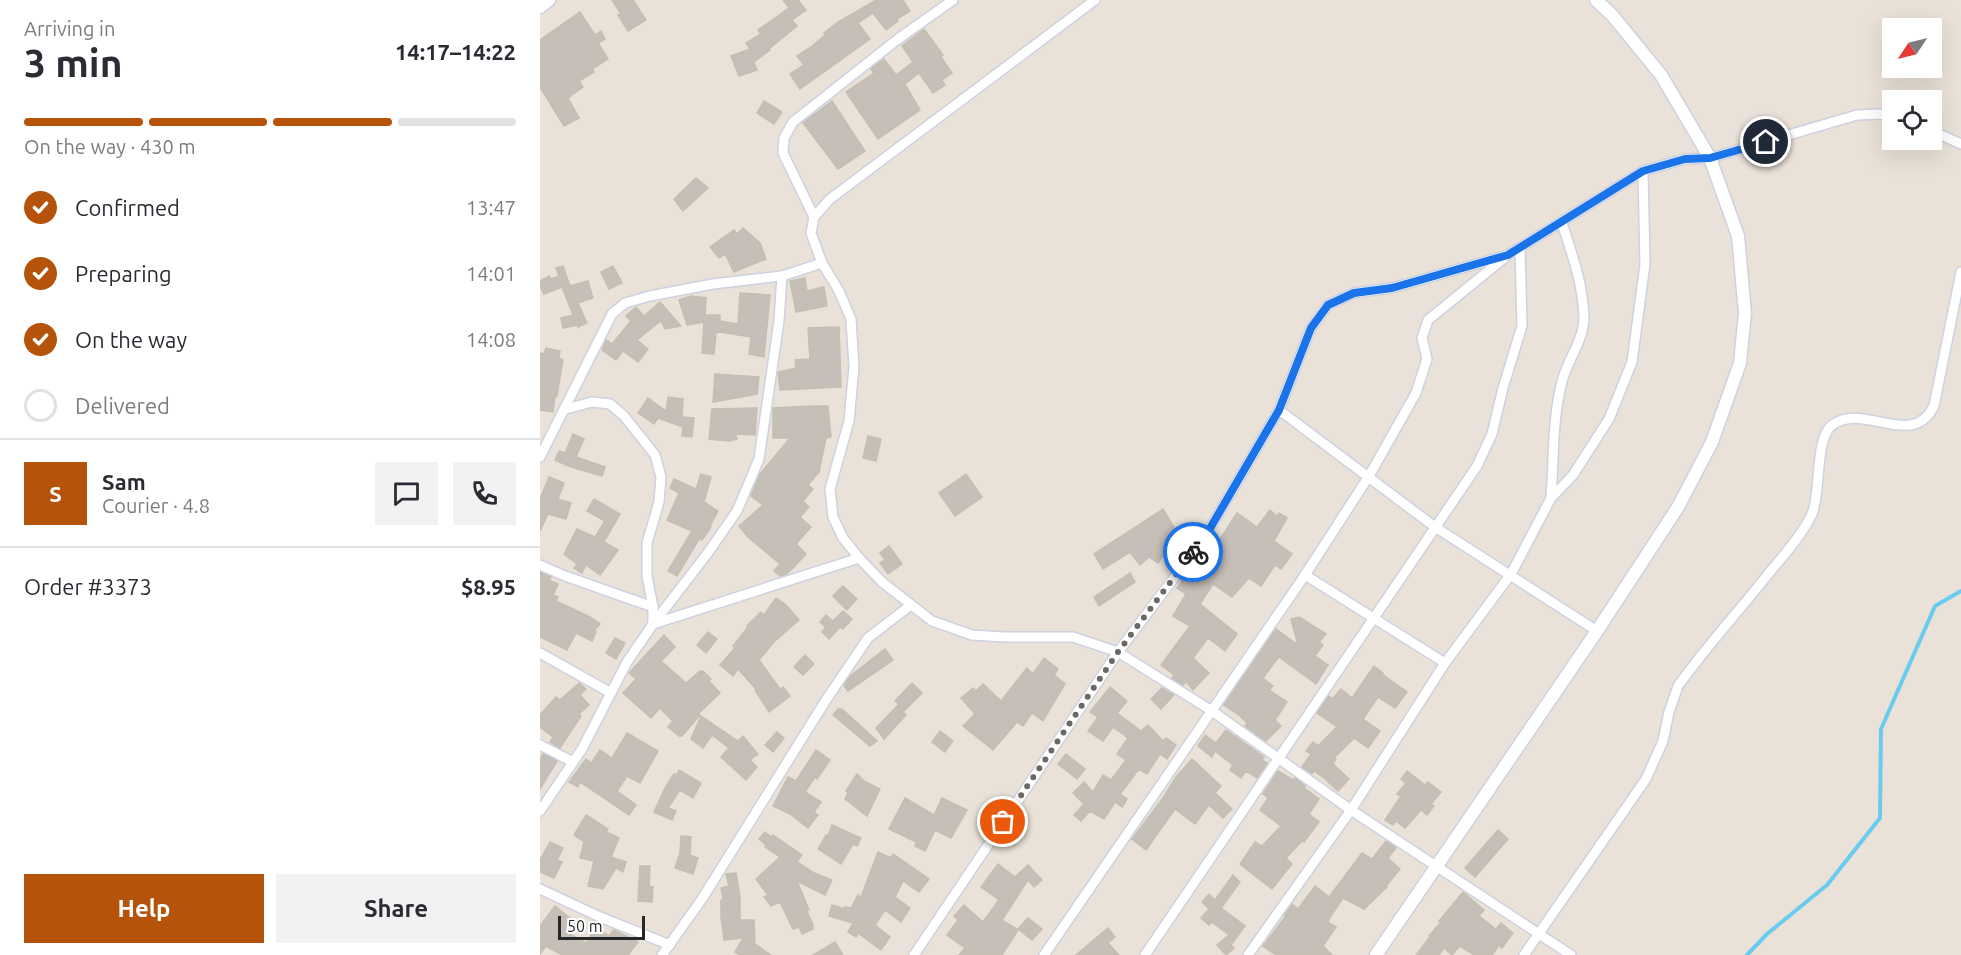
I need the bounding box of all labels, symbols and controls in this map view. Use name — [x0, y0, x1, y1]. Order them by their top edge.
text: Arriving in — [24, 17, 115, 40]
north arrow — [1882, 18, 1942, 78]
map controls — [1882, 18, 1942, 150]
text: 14:17–14:22 — [395, 39, 516, 64]
text: 3 min — [24, 41, 123, 84]
button: locate — [1882, 90, 1942, 150]
pin — [1740, 116, 1791, 167]
icon: home — [1749, 125, 1782, 158]
text: On the way · 430 m — [24, 135, 196, 158]
icon: check — [24, 191, 57, 224]
text: Confirmed — [75, 195, 180, 220]
text: 13:47 — [466, 196, 516, 219]
icon: check — [24, 257, 57, 290]
text: Preparing — [75, 261, 172, 286]
text: 14:01 — [466, 262, 516, 285]
icon: check — [24, 323, 57, 356]
text: On the way — [75, 327, 187, 352]
text: 14:08 — [466, 328, 516, 351]
text: Delivered — [75, 393, 170, 418]
button: chat — [375, 462, 438, 525]
button: phone — [453, 462, 516, 525]
text: Sam — [102, 469, 146, 494]
text: S — [49, 481, 62, 506]
text: Courier · 4.8 — [102, 494, 210, 517]
courier — [1163, 522, 1223, 582]
icon: bike — [1177, 536, 1210, 569]
text: Order #3373 — [24, 574, 152, 599]
text: $8.95 — [461, 574, 516, 599]
pin — [977, 796, 1028, 847]
icon: bag — [986, 805, 1019, 838]
button: Help — [24, 874, 264, 943]
button: Share — [276, 874, 516, 943]
scale bar — [558, 913, 645, 940]
text: 50 m — [567, 917, 603, 935]

